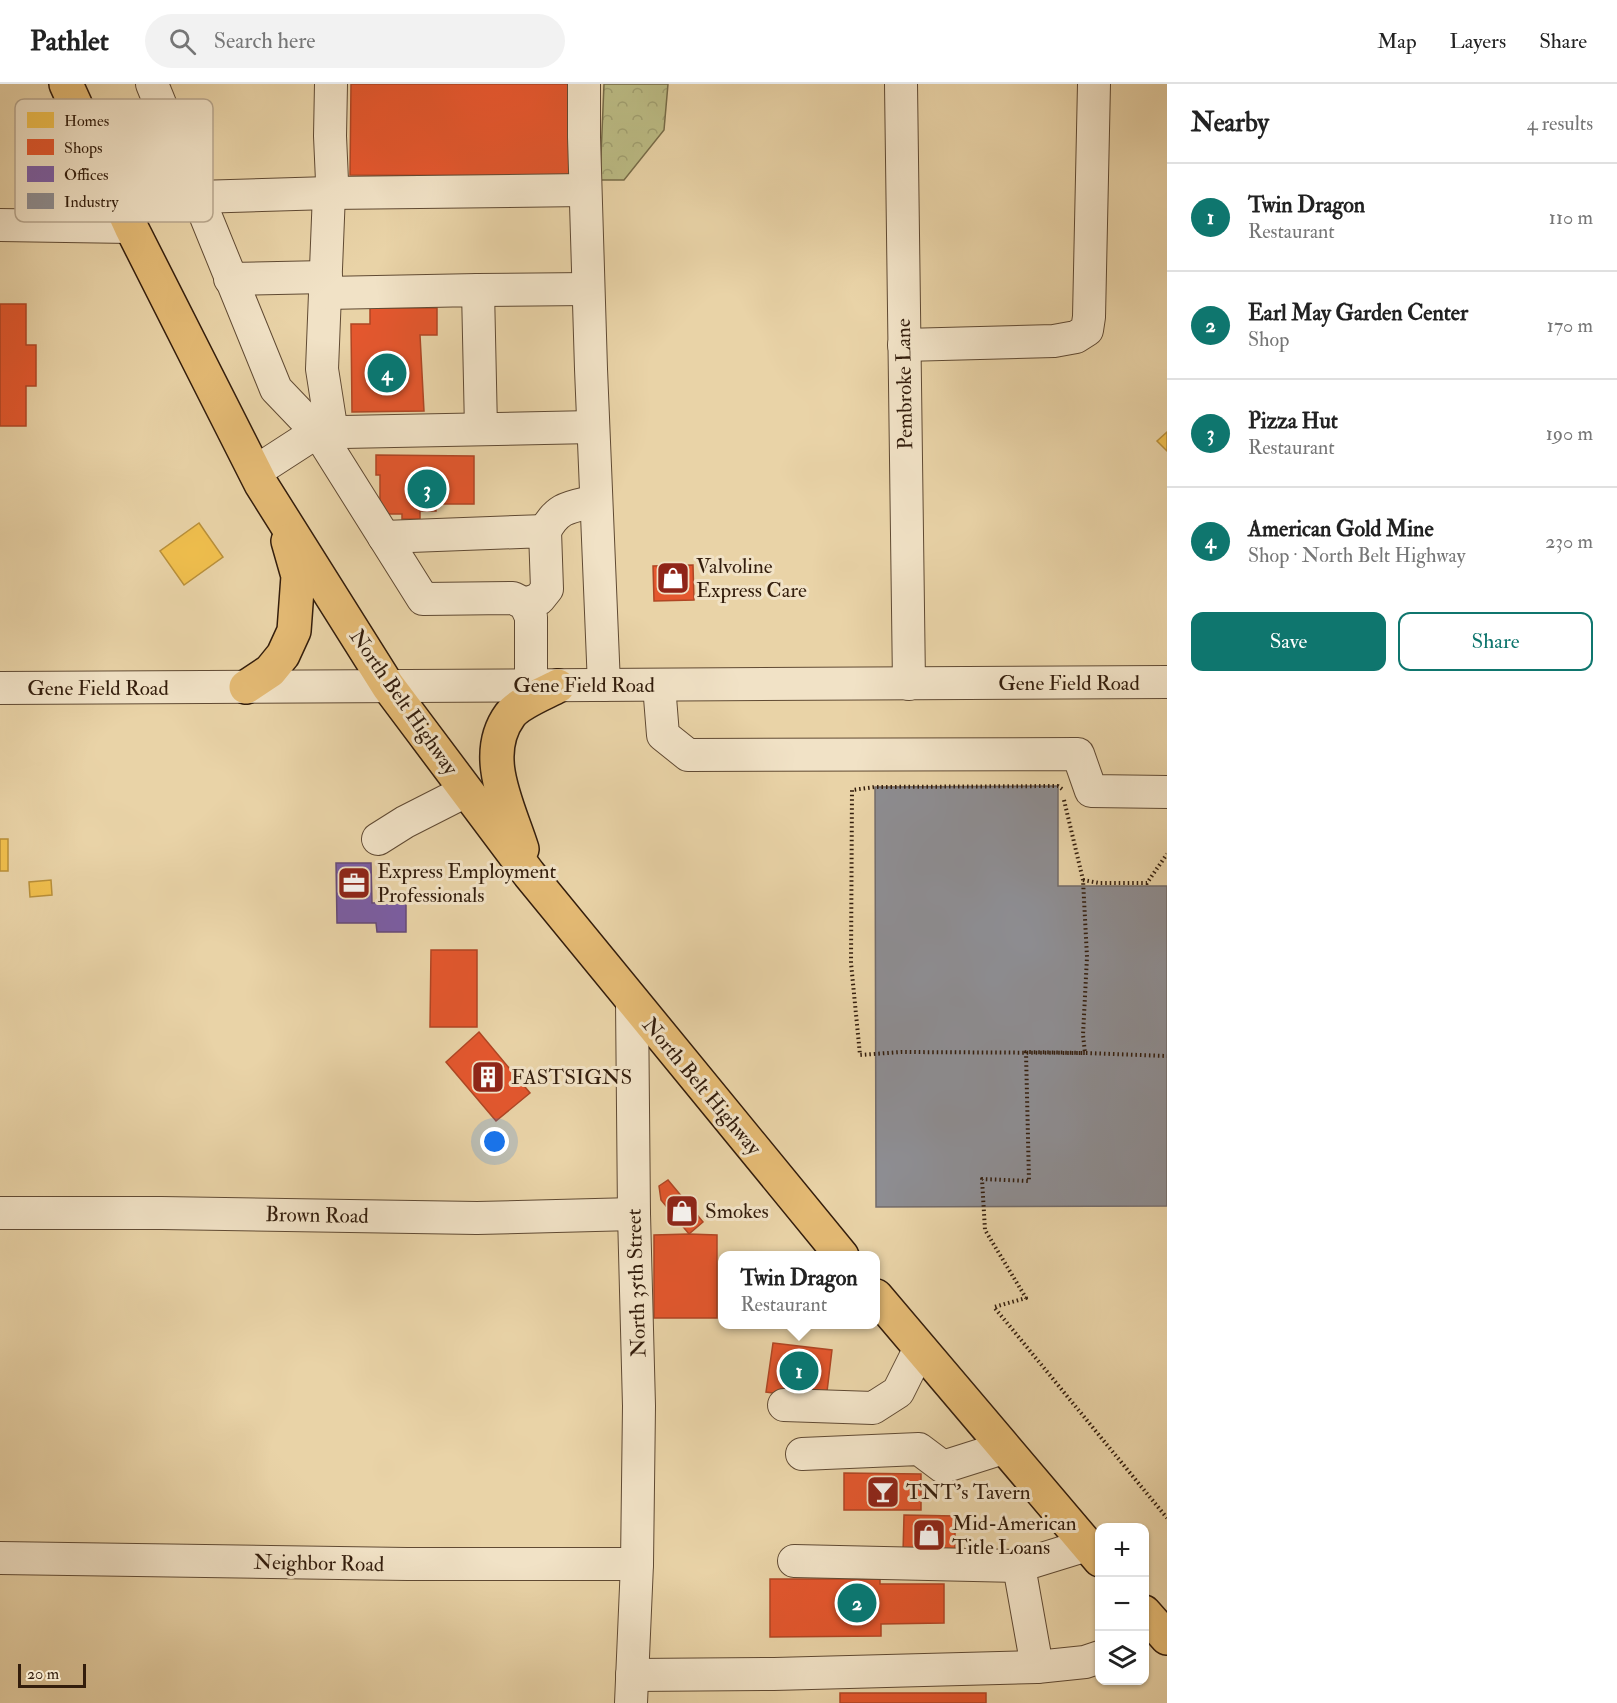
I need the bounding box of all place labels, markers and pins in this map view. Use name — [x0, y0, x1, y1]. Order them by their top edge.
pin: 4 — [368, 350, 406, 396]
pin: 3 — [408, 466, 446, 512]
place label: Valvoline Express Care — [696, 553, 807, 604]
shop icon: Valvoline Express Care — [655, 560, 691, 596]
place label: Express Employment Professionals — [377, 858, 556, 909]
office icon: Express Employment Professionals — [336, 865, 372, 901]
building icon: FASTSIGNS — [470, 1059, 506, 1095]
place label: FASTSIGNS — [511, 1064, 632, 1091]
shop icon: Smokes — [664, 1193, 700, 1229]
place label: Smokes — [705, 1198, 769, 1225]
pin: 1 — [780, 1348, 818, 1394]
bar icon: TNT's Tavern — [865, 1474, 901, 1510]
place label: TNT's Tavern — [906, 1479, 1031, 1506]
place label: Mid-American Title Loans — [952, 1510, 1077, 1561]
shop icon: Mid-American Title Loans — [911, 1517, 947, 1553]
pin: 2 — [838, 1580, 876, 1625]

